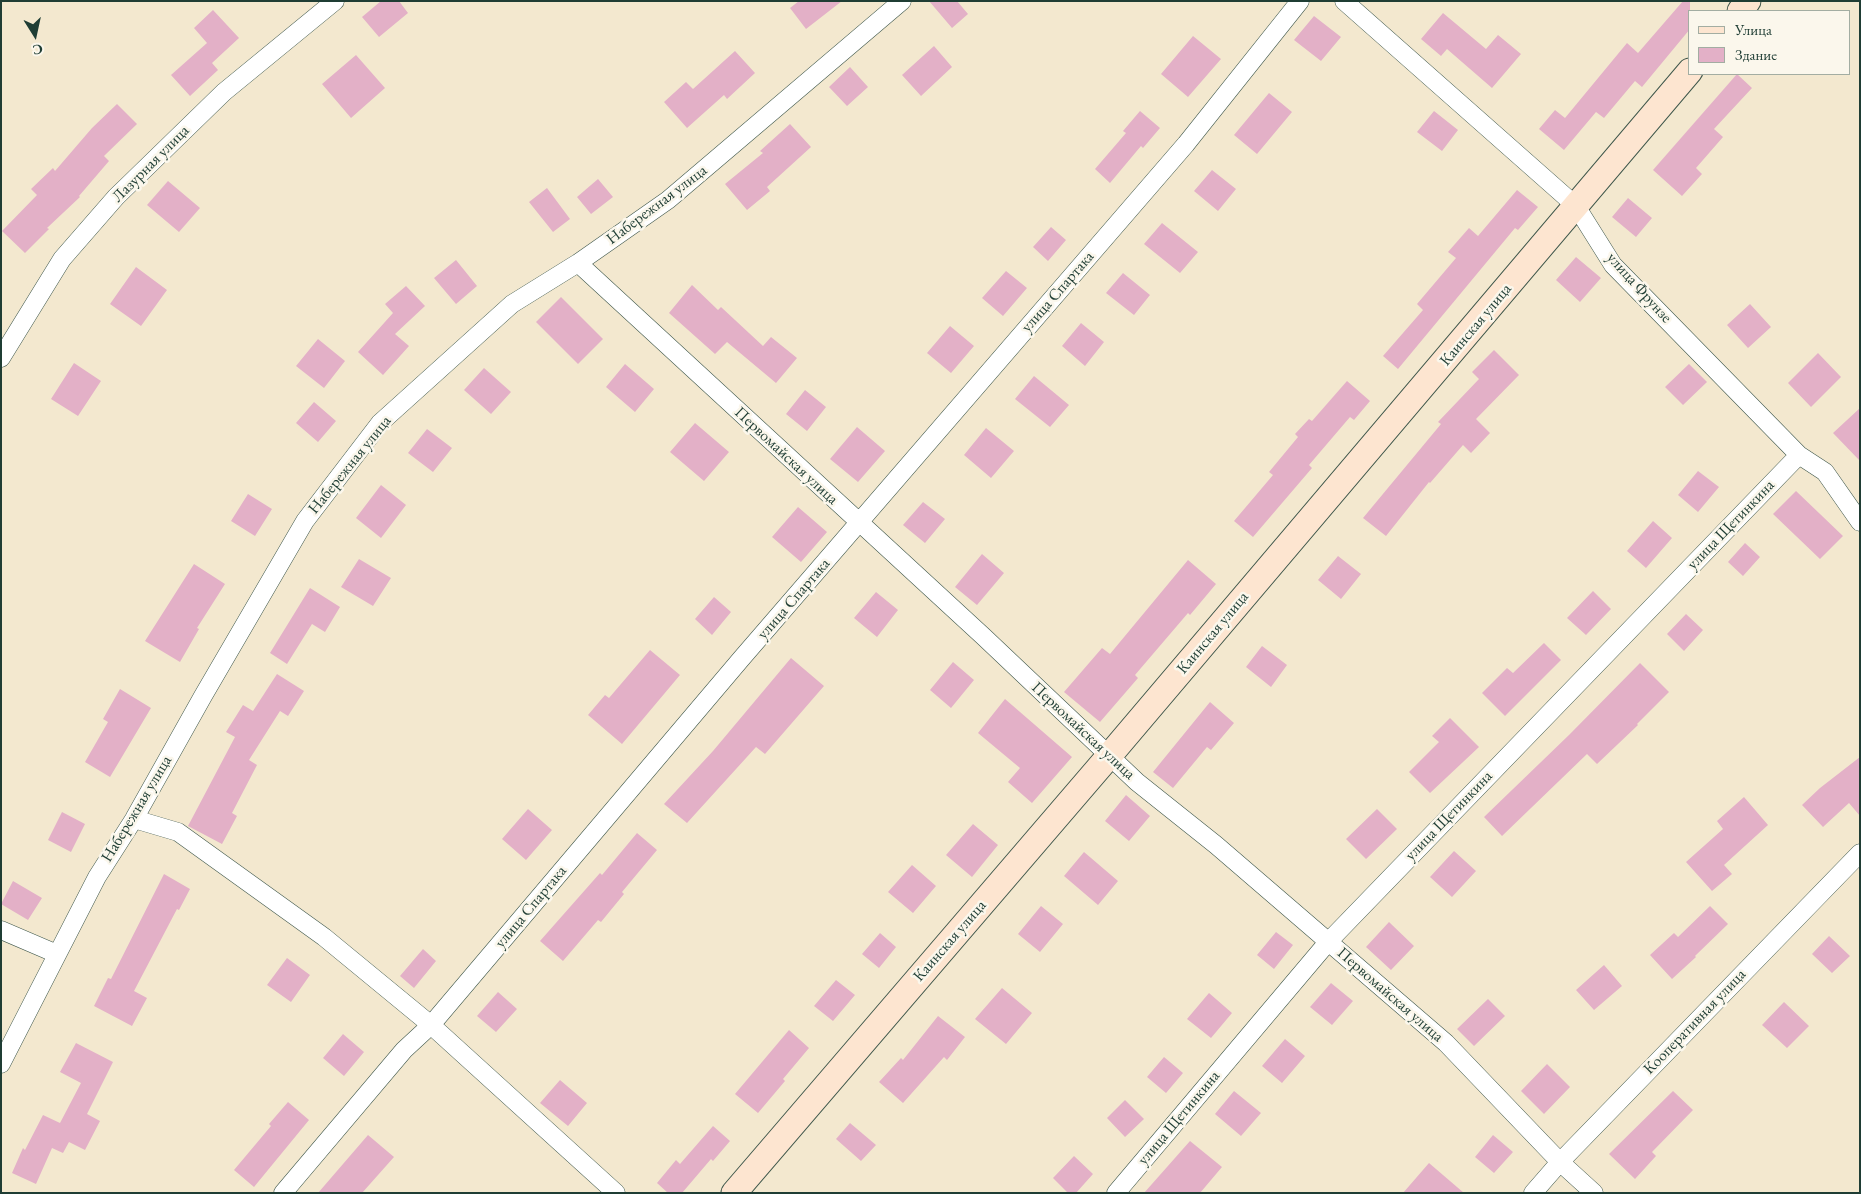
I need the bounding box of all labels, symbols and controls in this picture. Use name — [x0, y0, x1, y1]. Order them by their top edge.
north arrow — [10, 10, 60, 60]
legend — [1688, 10, 1851, 75]
text: Улица — [1735, 20, 1772, 39]
text: С — [31, 40, 44, 59]
text: Здание — [1735, 45, 1777, 64]
street label: Лазурная улица — [108, 121, 194, 207]
street label: Набережная улица — [603, 161, 711, 249]
street label: улица Спартака — [1017, 247, 1099, 337]
street label: улица Фрунзе — [1602, 249, 1676, 327]
street label: Каинская улица — [1436, 280, 1516, 370]
street label: Первомайская улица — [730, 403, 842, 509]
street label: Набережная улица — [305, 412, 395, 518]
street label: улица Щетинкина — [1683, 476, 1779, 574]
street label: улица Спартака — [753, 554, 835, 644]
street label: Каинская улица — [1173, 588, 1253, 678]
street label: Первомайская улица — [1027, 678, 1139, 784]
street label: Набережная улица — [98, 752, 176, 866]
street label: улица Щетинкина — [1401, 767, 1497, 865]
street label: улица Спартака — [491, 862, 571, 952]
street label: Каинская улица — [909, 896, 991, 986]
street label: Первомайская улица — [1333, 943, 1447, 1047]
street label: Кооперативная улица — [1640, 965, 1750, 1079]
street label: улица Щетинкина — [1134, 1067, 1224, 1169]

